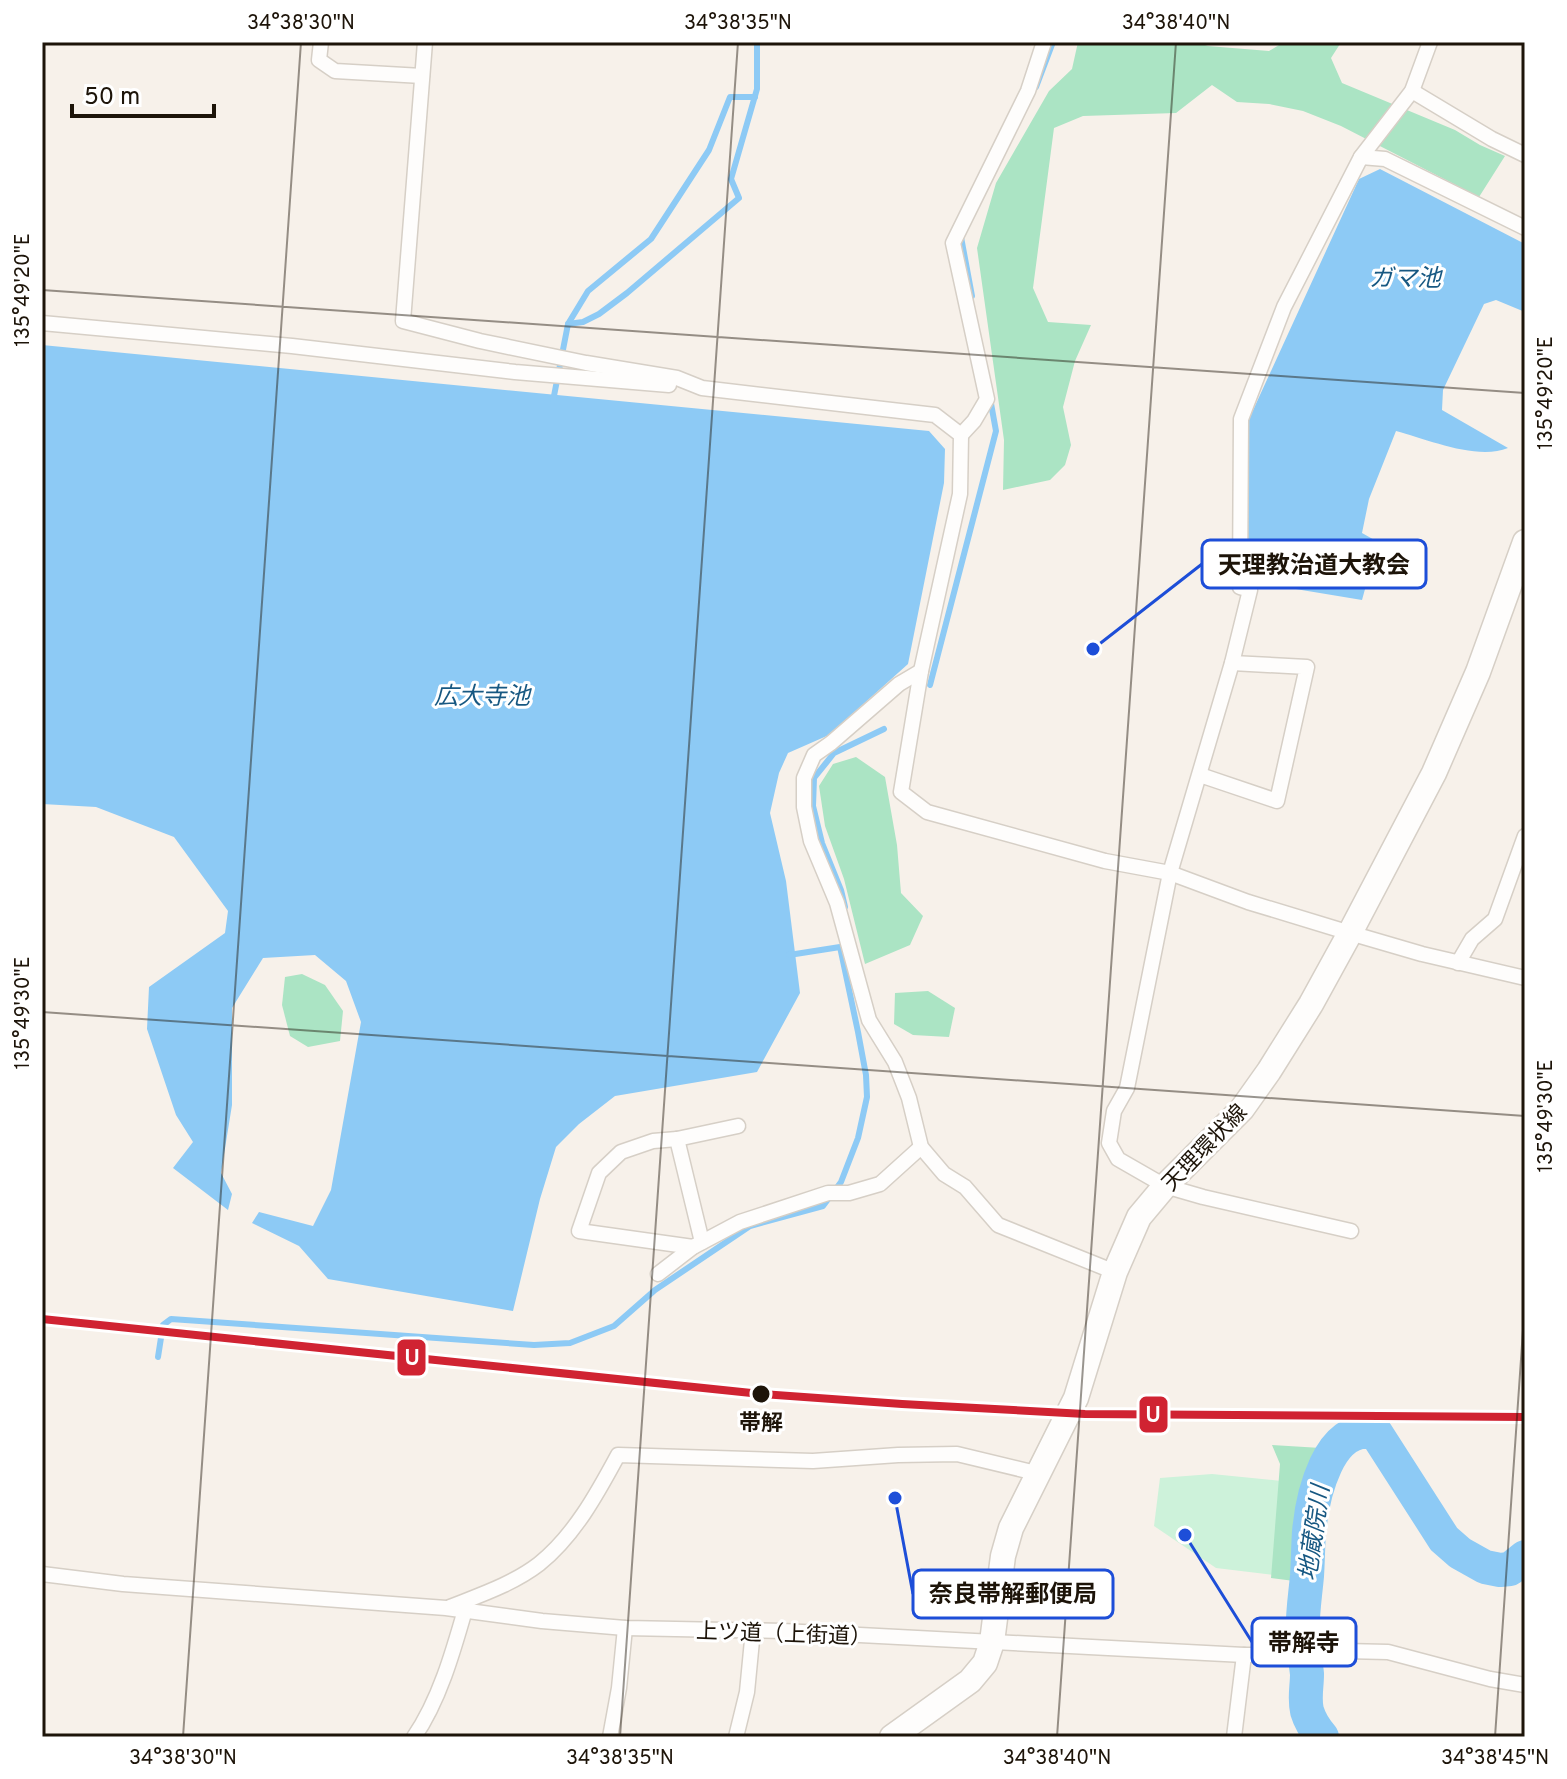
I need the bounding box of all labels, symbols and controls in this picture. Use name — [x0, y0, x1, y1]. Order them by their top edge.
text: 34°38'30"N — [247, 11, 355, 37]
text: 34°38'35"N — [684, 11, 792, 37]
text: 34°38'40"N — [1122, 11, 1230, 37]
scale bar — [72, 68, 214, 118]
text: 50 m — [84, 83, 140, 113]
text: 135°49'20"E — [11, 233, 37, 347]
water label: ガマ池 — [1369, 265, 1443, 295]
text: 135°49'20"E — [1534, 336, 1560, 450]
callout: 天理教治道大教会 — [1202, 540, 1426, 588]
text: 天理教治道大教会 — [1218, 552, 1410, 582]
water label: 広大寺池 — [434, 683, 532, 713]
text: 135°49'30"E — [11, 956, 37, 1070]
text: 135°49'30"E — [1534, 1059, 1560, 1173]
street label: 天理環状線 — [1158, 1100, 1254, 1198]
line badge: U — [396, 1338, 427, 1377]
text: U — [404, 1346, 420, 1373]
marker: 帯解 — [750, 1383, 772, 1405]
line badge: U — [1138, 1395, 1169, 1434]
text: U — [1145, 1403, 1161, 1430]
place label: 帯解 — [739, 1411, 783, 1438]
water label: 地蔵院川 — [1294, 1481, 1338, 1583]
callout: 奈良帯解郵便局 — [913, 1570, 1113, 1618]
text: 奈良帯解郵便局 — [929, 1581, 1097, 1611]
callout: 帯解寺 — [1252, 1618, 1356, 1666]
street label: 上ツ道（上街道） — [695, 1619, 872, 1652]
text: 帯解寺 — [1268, 1630, 1340, 1660]
text: 34°38'30"N — [129, 1746, 237, 1772]
text: 34°38'35"N — [566, 1746, 674, 1772]
text: 34°38'40"N — [1003, 1746, 1111, 1772]
text: 34°38'45"N — [1441, 1746, 1549, 1772]

